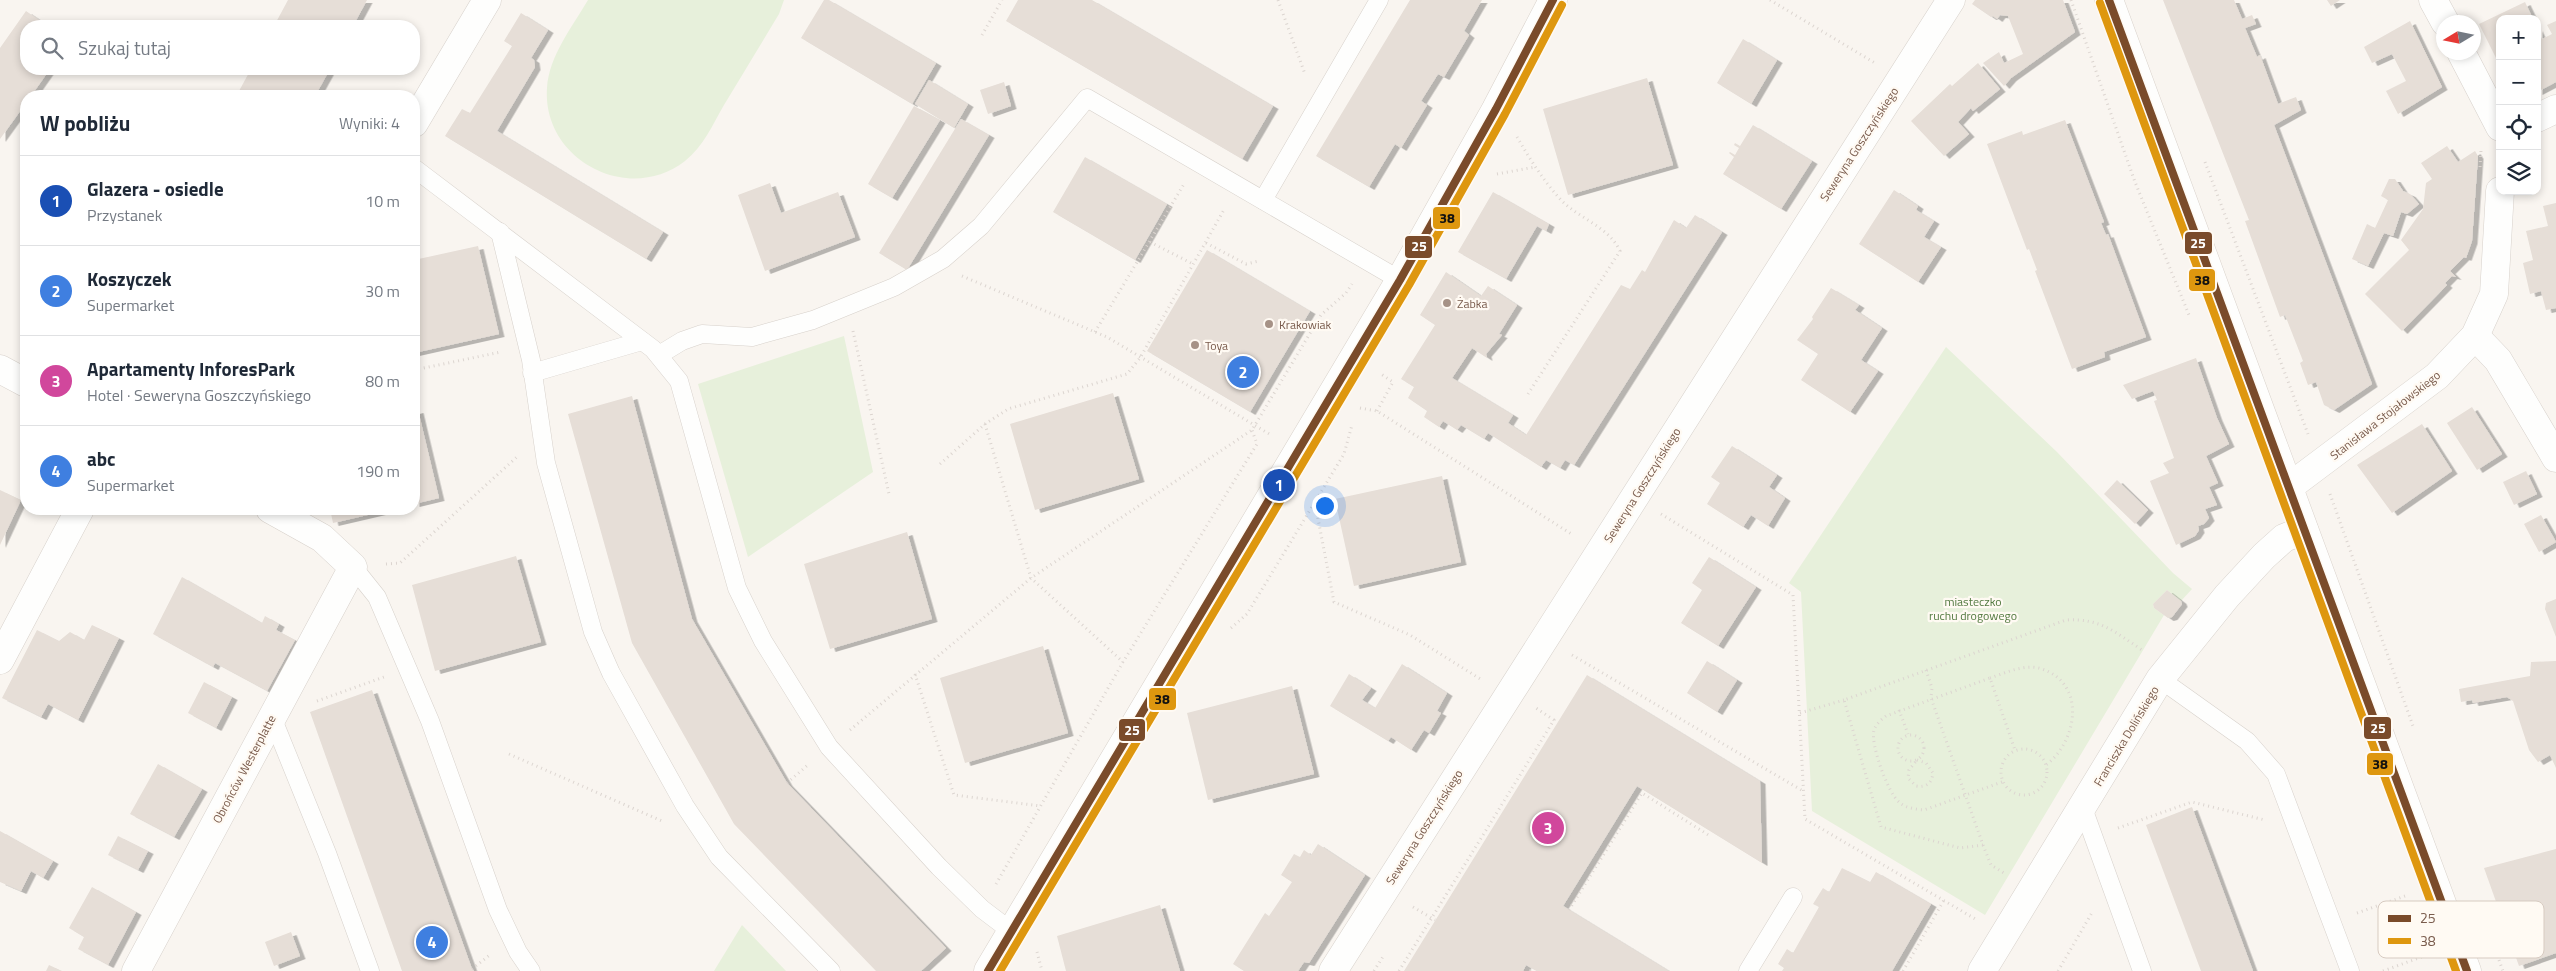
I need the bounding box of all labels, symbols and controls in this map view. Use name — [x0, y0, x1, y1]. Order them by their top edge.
north arrow — [2436, 15, 2481, 60]
map controls — [2496, 15, 2541, 195]
button: + — [2496, 15, 2541, 60]
search box — [20, 20, 420, 75]
text: Szukaj tutaj — [78, 33, 171, 62]
icon: search — [38, 34, 66, 62]
button: − — [2496, 60, 2541, 105]
street label: Seweryna Goszczyńskiego — [1815, 83, 1903, 205]
button: locate — [2496, 105, 2541, 150]
text: W pobliżu — [40, 107, 130, 139]
text: Wyniki: 4 — [339, 111, 400, 135]
button: layers — [2496, 150, 2541, 195]
text: Glazera - osiedle — [87, 174, 224, 203]
text: 1 — [52, 189, 60, 213]
text: 10 m — [365, 189, 400, 213]
text: Przystanek — [87, 203, 162, 227]
line badge: 38 — [1432, 206, 1461, 230]
text: 38 — [1439, 207, 1455, 228]
line badge: 25 — [2184, 231, 2213, 255]
text: 25 — [2190, 232, 2206, 253]
line badge: 25 — [1404, 235, 1433, 259]
text: 25 — [1411, 235, 1427, 256]
text: Koszyczek — [87, 264, 172, 293]
line badge: 38 — [2188, 268, 2216, 292]
text: 38 — [2194, 269, 2210, 290]
text: 2 — [52, 279, 60, 303]
text: 30 m — [365, 279, 400, 303]
text: Supermarket — [87, 293, 174, 317]
place label: Żabka — [1457, 294, 1487, 313]
marker: Żabka — [1441, 297, 1453, 309]
place label: Krakowiak — [1279, 315, 1332, 334]
marker: Krakowiak — [1263, 318, 1275, 330]
place label: Toya — [1205, 336, 1228, 355]
marker: Toya — [1189, 339, 1201, 351]
pin: 2 — [1227, 353, 1259, 391]
text: Apartamenty InforesPark — [87, 354, 295, 383]
street label: Stanisława Stojałowskiego — [2326, 366, 2444, 464]
text: 3 — [52, 369, 60, 393]
text: 80 m — [365, 369, 400, 393]
text: Hotel · Seweryna Goszczyńskiego — [87, 383, 311, 407]
street label: Seweryna Goszczyńskiego — [1599, 424, 1685, 546]
text: abc — [87, 444, 116, 473]
text: 4 — [52, 459, 60, 483]
text: 190 m — [356, 459, 400, 483]
pin: 1 — [1263, 466, 1295, 504]
text: Supermarket — [87, 473, 174, 497]
your location — [1312, 493, 1338, 519]
park label: miasteczko ruchu drogowego — [1929, 592, 2017, 625]
street label: Franciszka Dolińskiego — [2088, 682, 2164, 790]
line badge: 38 — [1148, 687, 1177, 711]
text: 38 — [1154, 688, 1170, 709]
street label: Obrońców Westerplatte — [207, 711, 281, 827]
line badge: 25 — [2363, 716, 2392, 740]
text: 25 — [2370, 717, 2386, 738]
line badge: 25 — [1118, 718, 1146, 742]
text: 25 — [1124, 719, 1140, 740]
line badge: 38 — [2366, 752, 2394, 776]
text: 38 — [2372, 753, 2388, 774]
street label: Seweryna Goszczyńskiego — [1381, 766, 1467, 888]
pin: 3 — [1532, 809, 1564, 847]
legend — [2378, 901, 2544, 958]
text: 25 — [2420, 907, 2436, 928]
pin: 4 — [416, 923, 448, 961]
text: 38 — [2420, 930, 2436, 951]

